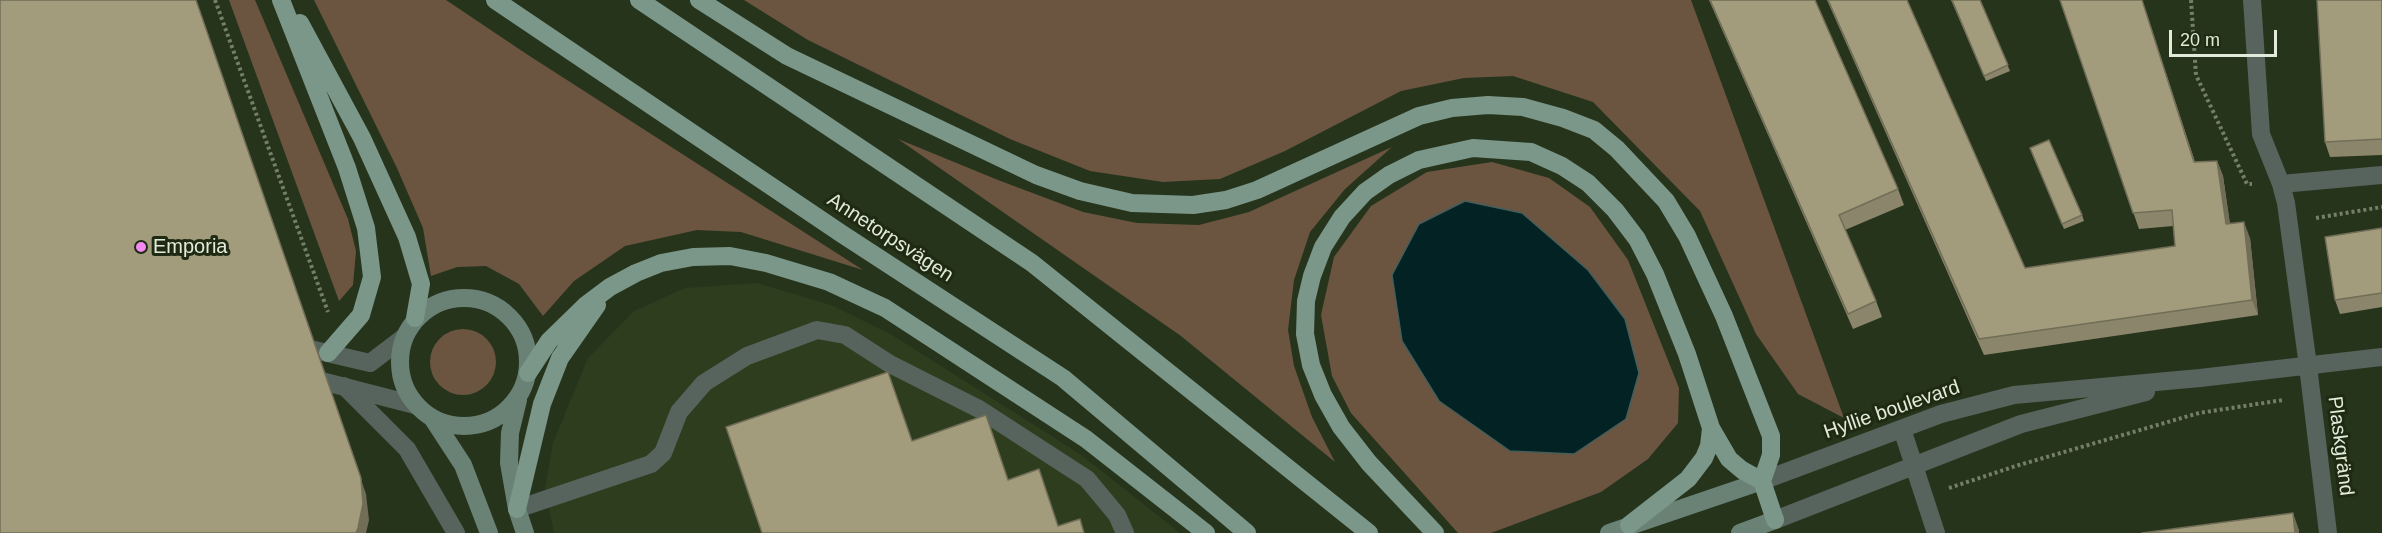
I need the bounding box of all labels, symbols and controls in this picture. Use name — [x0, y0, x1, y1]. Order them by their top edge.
scale bar — [2172, 18, 2280, 56]
text: 20 m — [2180, 30, 2220, 50]
street label: Annetorpsvägen — [822, 188, 958, 288]
place label: Emporia — [153, 235, 227, 259]
marker: Emporia — [134, 240, 148, 254]
street label: Hyllie boulevard — [1821, 375, 1963, 445]
street label: Plaskgränd — [2322, 395, 2358, 497]

